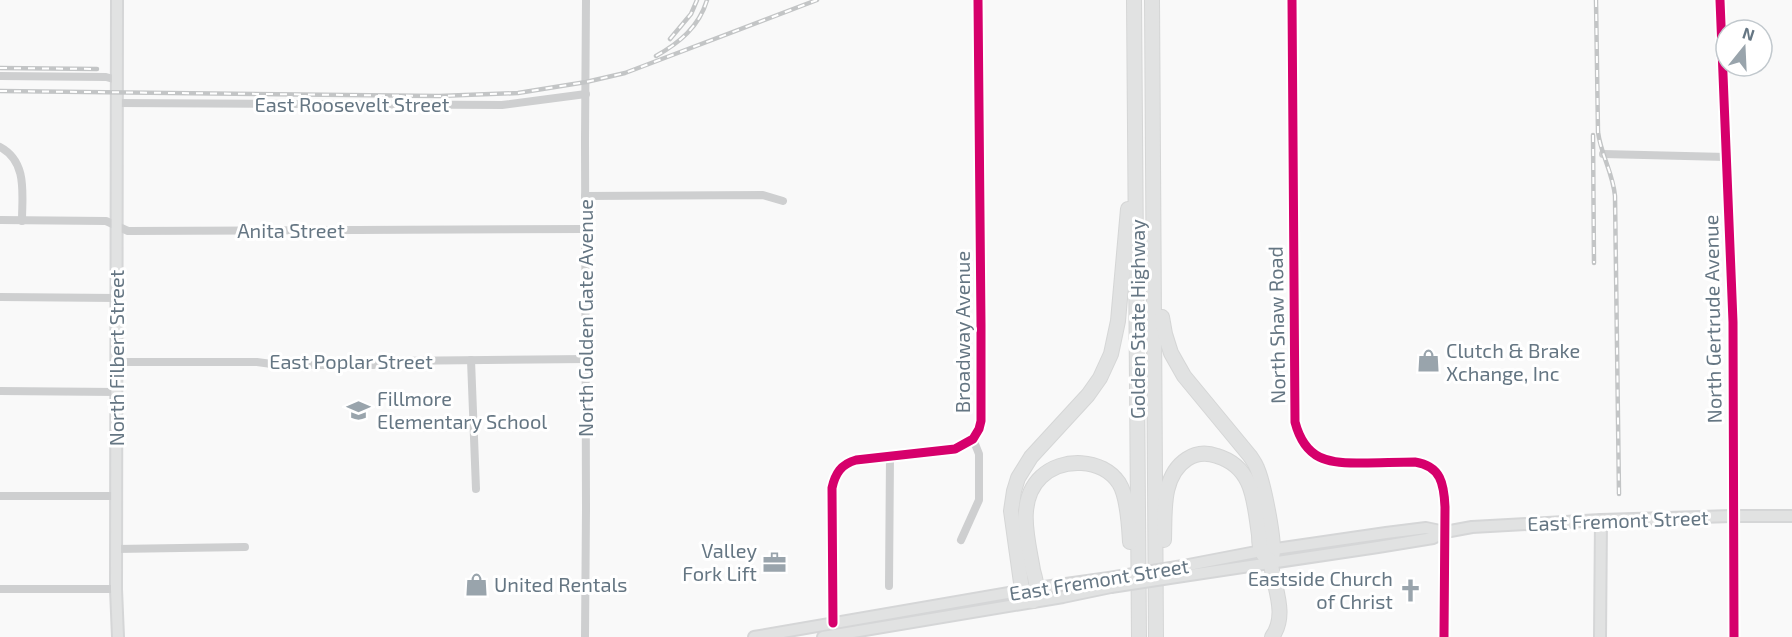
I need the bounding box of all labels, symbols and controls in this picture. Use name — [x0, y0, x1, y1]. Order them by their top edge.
north arrow — [1714, 18, 1774, 78]
text: N — [1740, 22, 1757, 44]
street label: East Roosevelt Street — [255, 92, 450, 116]
street label: North Golden Gate Avenue — [573, 199, 597, 437]
street label: North Gertrude Avenue — [1698, 214, 1726, 424]
street label: Anita Street — [237, 218, 345, 242]
street label: Golden State Highway — [1125, 219, 1149, 419]
street label: North Shaw Road — [1263, 246, 1289, 404]
street label: Broadway Avenue — [950, 251, 974, 413]
street label: North Filbert Street — [104, 269, 128, 446]
place label: Clutch & Brake Xchange, Inc — [1446, 338, 1580, 385]
shop icon: Clutch & Brake Xchange, Inc — [1415, 348, 1441, 374]
street label: East Poplar Street — [269, 349, 433, 373]
place label: Fillmore Elementary School — [377, 386, 547, 433]
school or university icon: Fillmore Elementary School — [346, 397, 372, 423]
street label: East Fremont Street — [1527, 505, 1709, 535]
place label: Valley Fork Lift — [682, 538, 757, 585]
office icon: Valley Fork Lift — [762, 549, 788, 575]
street label: East Fremont Street — [1007, 553, 1191, 605]
place label: Eastside Church of Christ — [1248, 566, 1393, 613]
shop icon: United Rentals — [463, 571, 489, 597]
place label: United Rentals — [494, 572, 628, 596]
church icon: Eastside Church of Christ — [1398, 577, 1424, 603]

